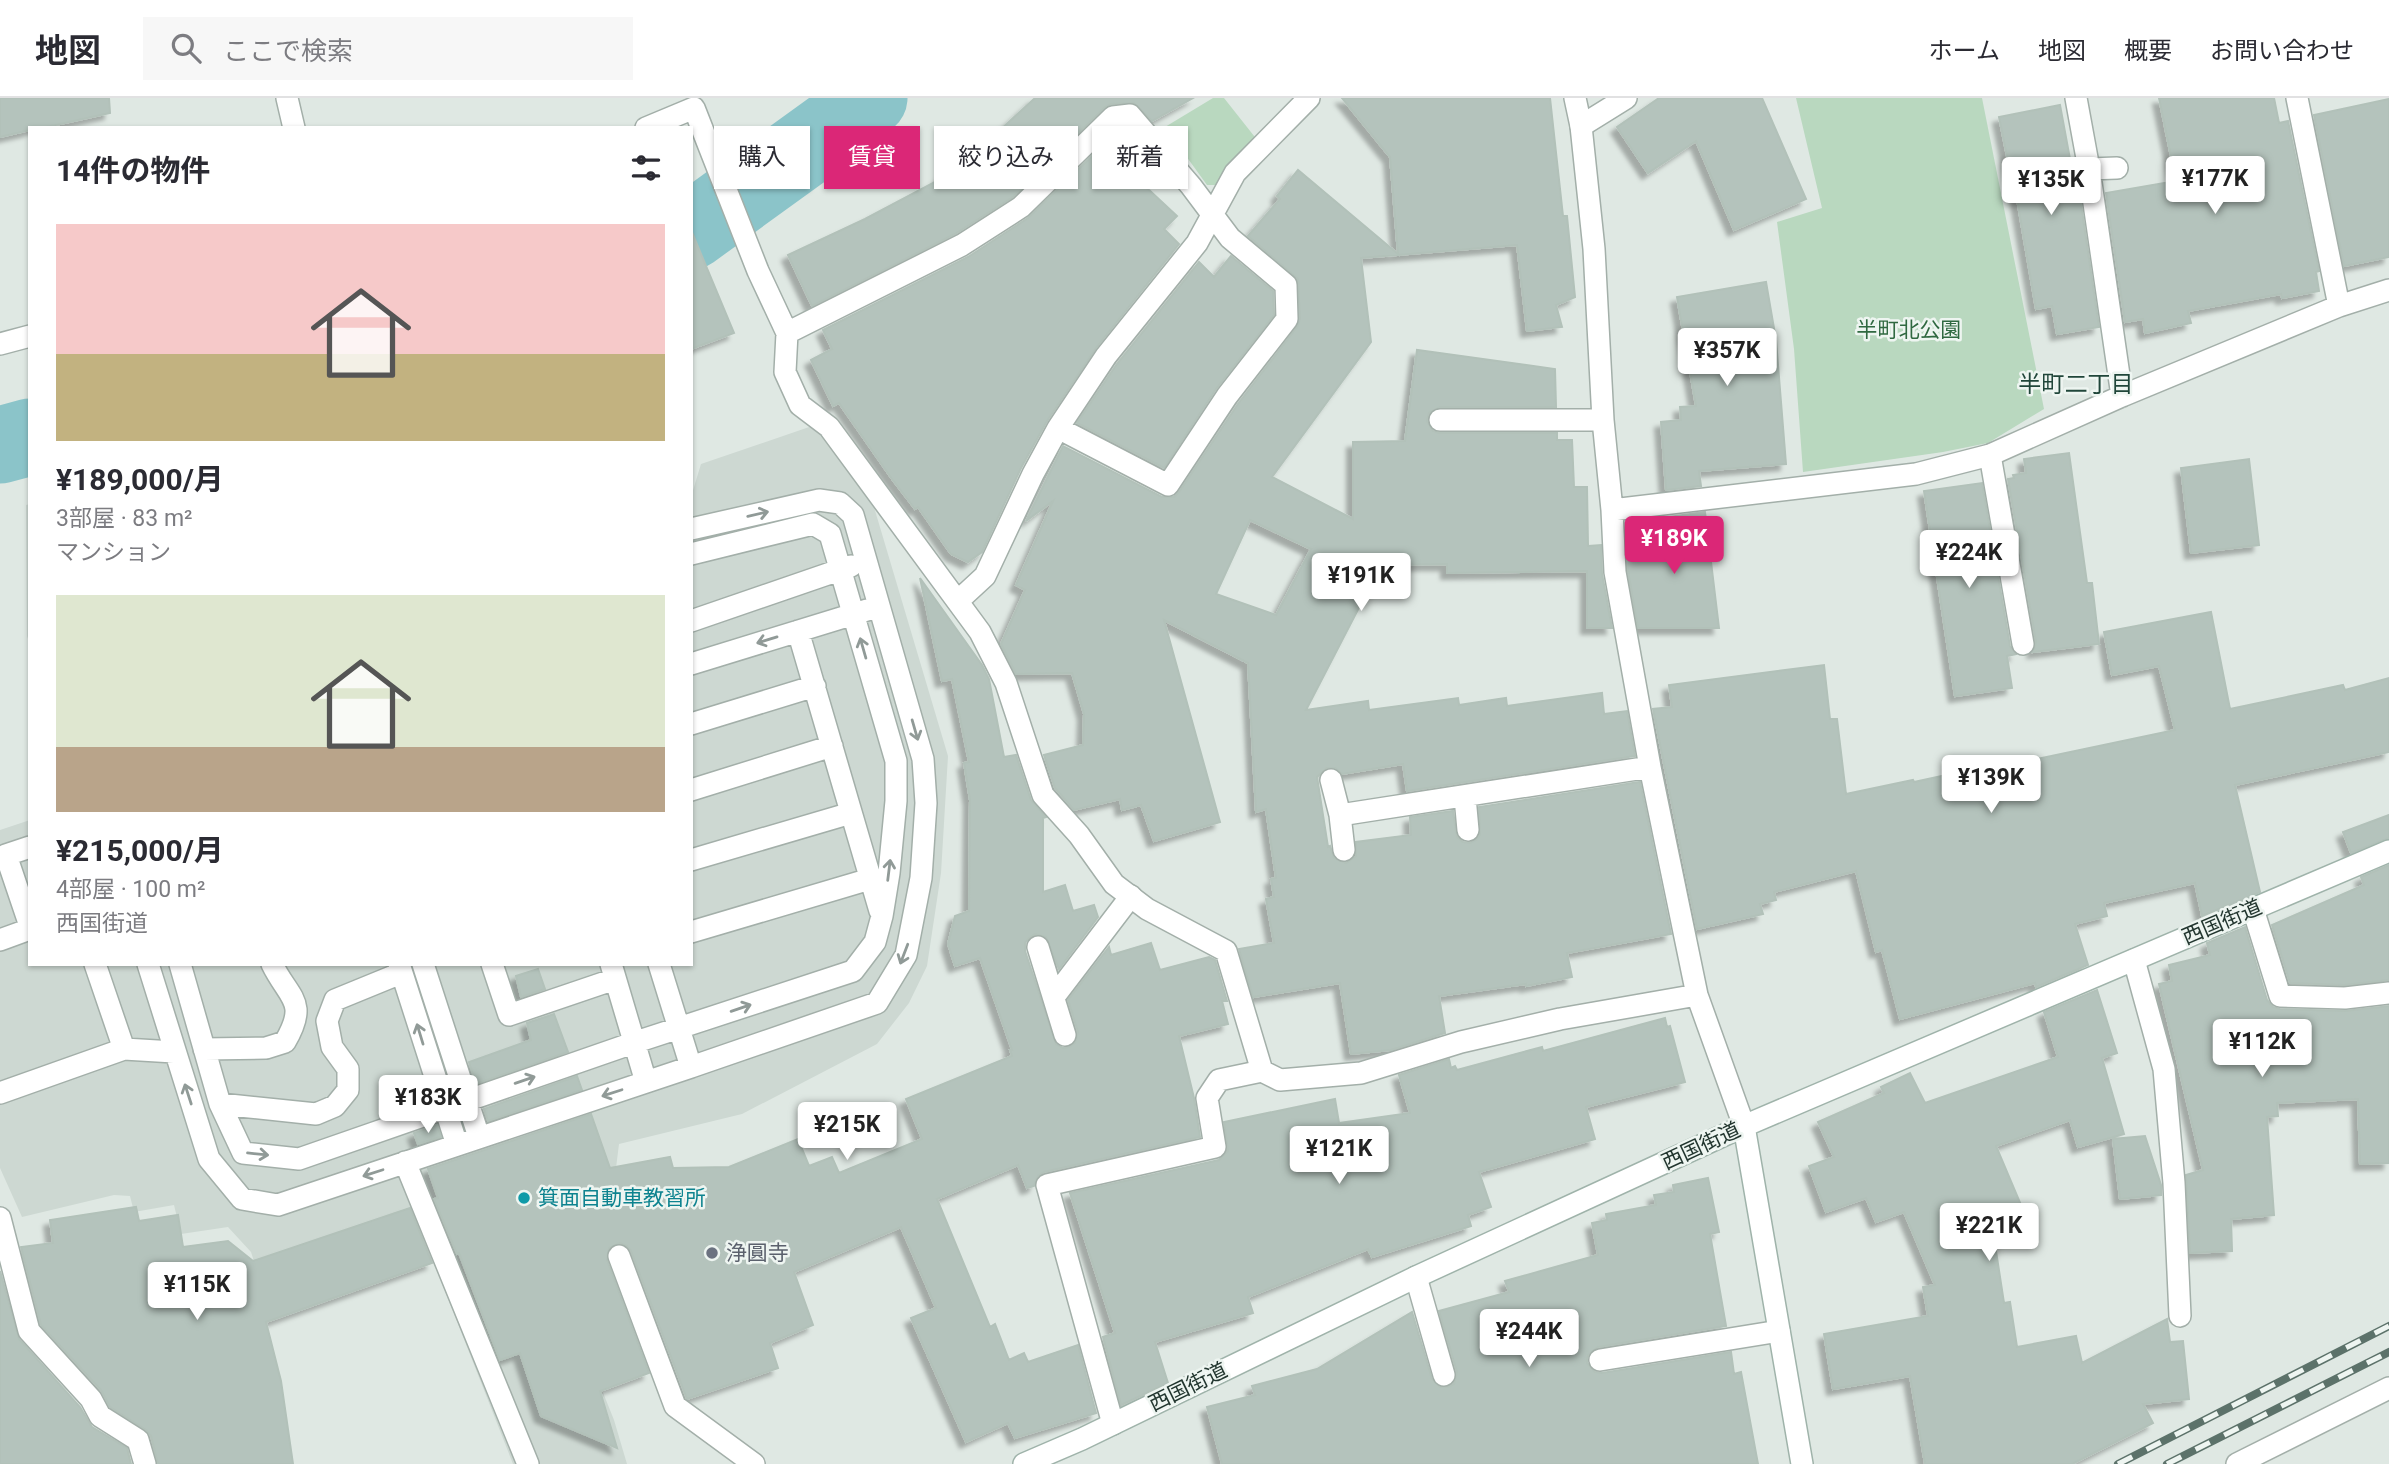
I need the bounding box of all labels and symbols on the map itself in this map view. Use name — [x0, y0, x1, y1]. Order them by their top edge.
pin: ¥177K — [2166, 156, 2264, 216]
pin: ¥135K — [2002, 158, 2100, 217]
park label: 半町北公園 — [1857, 318, 1962, 342]
pin: ¥357K — [1678, 328, 1776, 388]
district label: 半町二丁目 — [2019, 371, 2134, 398]
one-way arrow — [746, 507, 769, 520]
pin: ¥189K — [1625, 517, 1723, 576]
pin: ¥224K — [1920, 531, 2018, 590]
pin: ¥191K — [1312, 554, 1410, 613]
one-way arrow — [756, 635, 778, 648]
one-way arrow — [856, 637, 869, 659]
one-way arrow — [909, 719, 922, 741]
pin: ¥139K — [1942, 756, 2040, 815]
one-way arrow — [883, 859, 896, 882]
street label: 西国街道 — [2179, 895, 2265, 949]
one-way arrow — [897, 943, 910, 964]
one-way arrow — [730, 1001, 752, 1014]
pin: ¥112K — [2213, 1020, 2311, 1079]
one-way arrow — [413, 1023, 426, 1045]
one-way arrow — [514, 1073, 536, 1085]
pin: ¥183K — [379, 1076, 477, 1135]
one-way arrow — [181, 1083, 193, 1105]
one-way arrow — [601, 1087, 623, 1100]
pin: ¥215K — [798, 1102, 896, 1162]
street label: 西国街道 — [1658, 1117, 1744, 1175]
pin: ¥121K — [1290, 1126, 1388, 1186]
one-way arrow — [247, 1148, 269, 1161]
one-way arrow — [362, 1168, 384, 1180]
place label: 箕面自動車教習所 — [538, 1186, 706, 1210]
marker: 箕面自動車教習所 — [516, 1190, 532, 1206]
pin: ¥221K — [1940, 1204, 2038, 1263]
place label: 浄圓寺 — [726, 1241, 789, 1265]
marker: 浄圓寺 — [704, 1245, 720, 1261]
pin: ¥115K — [148, 1262, 246, 1322]
pin: ¥244K — [1480, 1310, 1578, 1369]
street label: 西国街道 — [1145, 1358, 1231, 1416]

